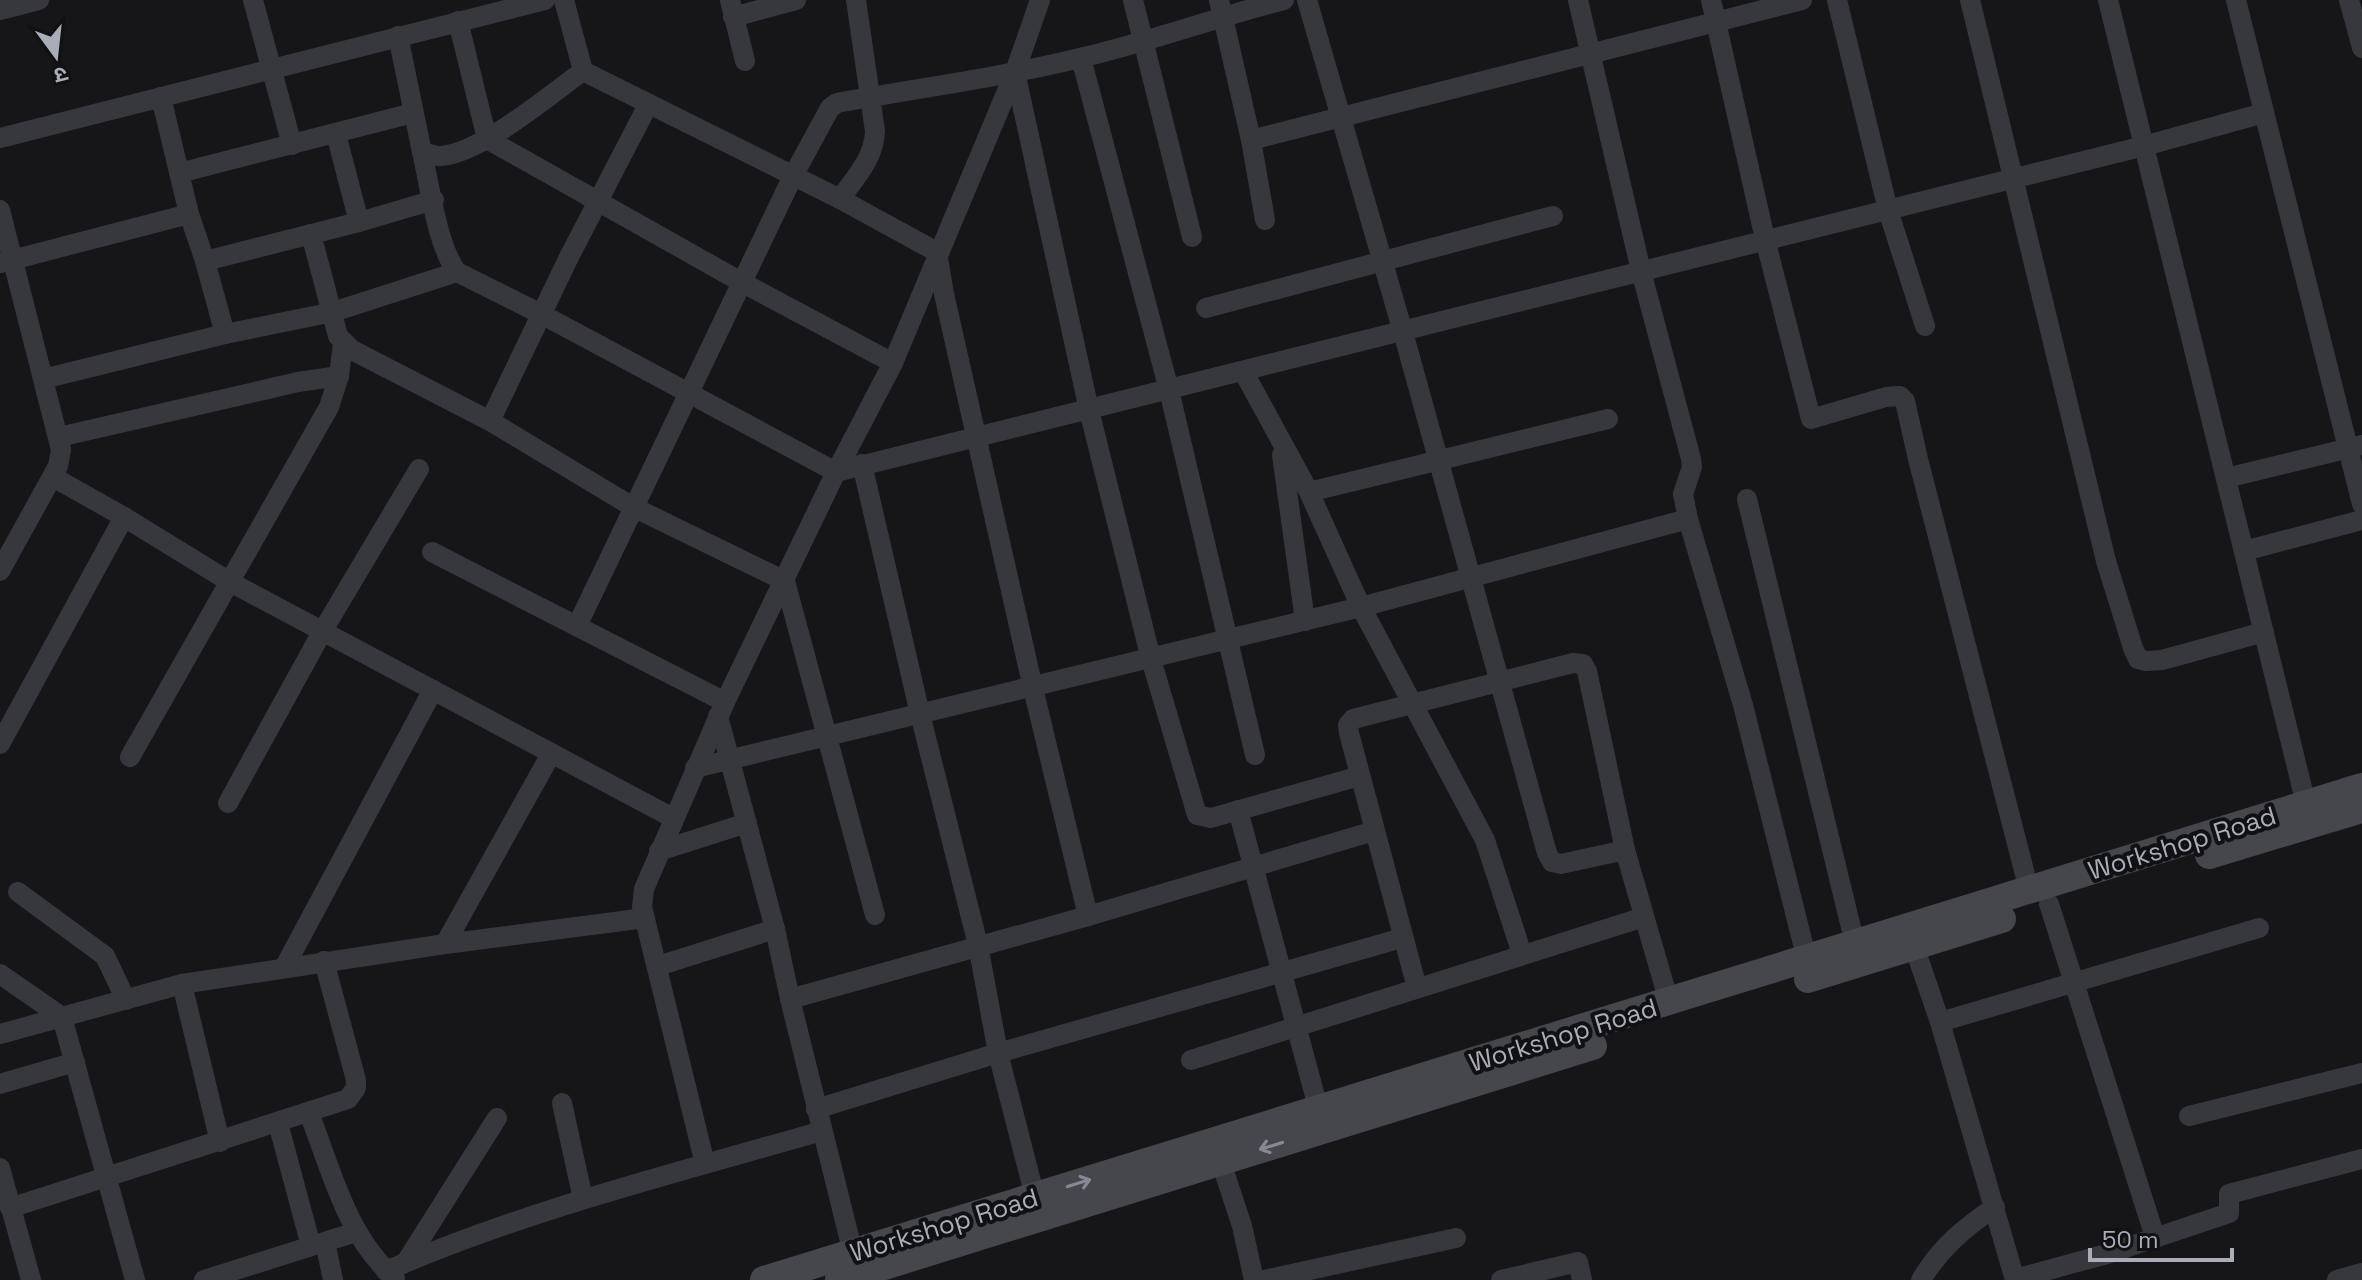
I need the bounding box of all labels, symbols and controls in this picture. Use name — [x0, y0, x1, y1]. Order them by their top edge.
north arrow — [16, 16, 96, 96]
text: उ — [50, 60, 71, 91]
street label: Workshop Road — [2084, 798, 2280, 888]
street label: Workshop Road — [1465, 990, 1661, 1080]
one-way arrow — [1259, 1140, 1284, 1154]
one-way arrow — [1066, 1175, 1092, 1190]
street label: Workshop Road — [846, 1180, 1042, 1270]
scale bar — [2090, 1212, 2232, 1262]
text: 50 m — [2102, 1224, 2159, 1255]

